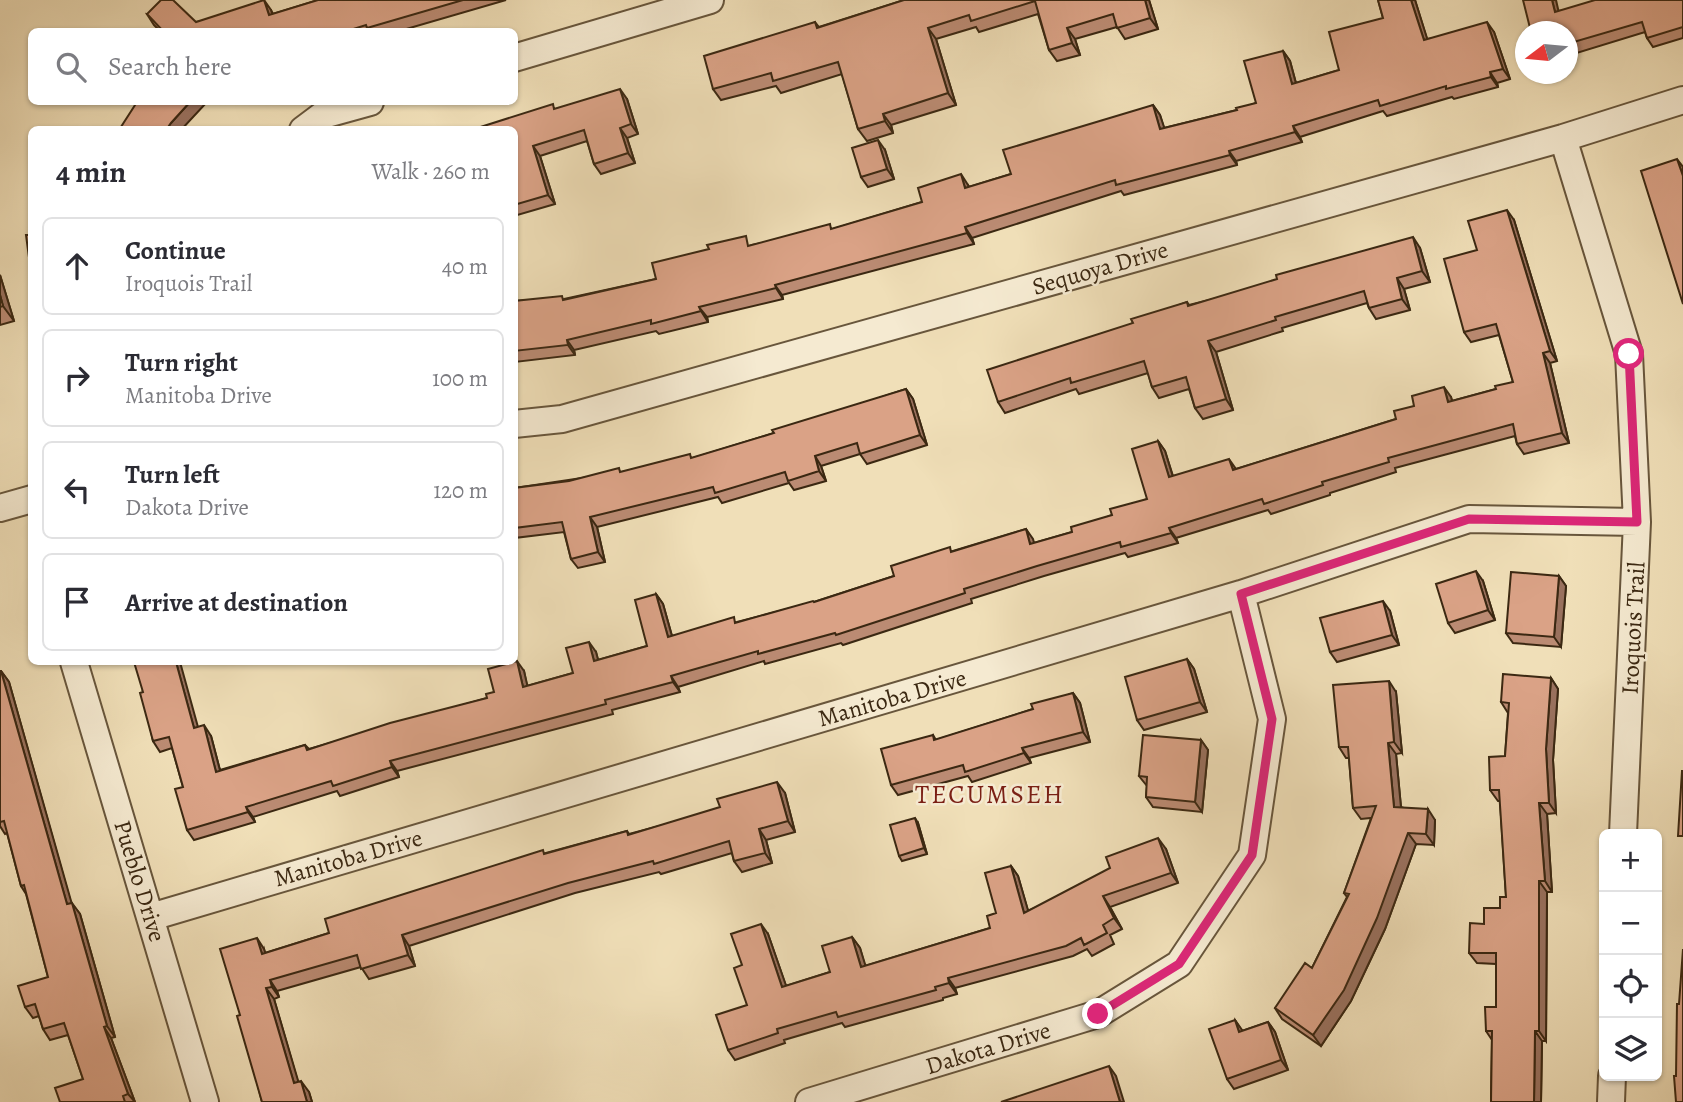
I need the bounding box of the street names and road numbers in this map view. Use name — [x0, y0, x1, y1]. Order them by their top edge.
street label: Sequoya Drive — [1028, 233, 1172, 303]
street label: Iroquois Trail — [1614, 561, 1652, 695]
street label: Manitoba Drive — [814, 662, 970, 734]
street label: Pueblo Drive — [106, 816, 174, 946]
street label: Manitoba Drive — [270, 822, 426, 894]
street label: Dakota Drive — [922, 1014, 1054, 1082]

